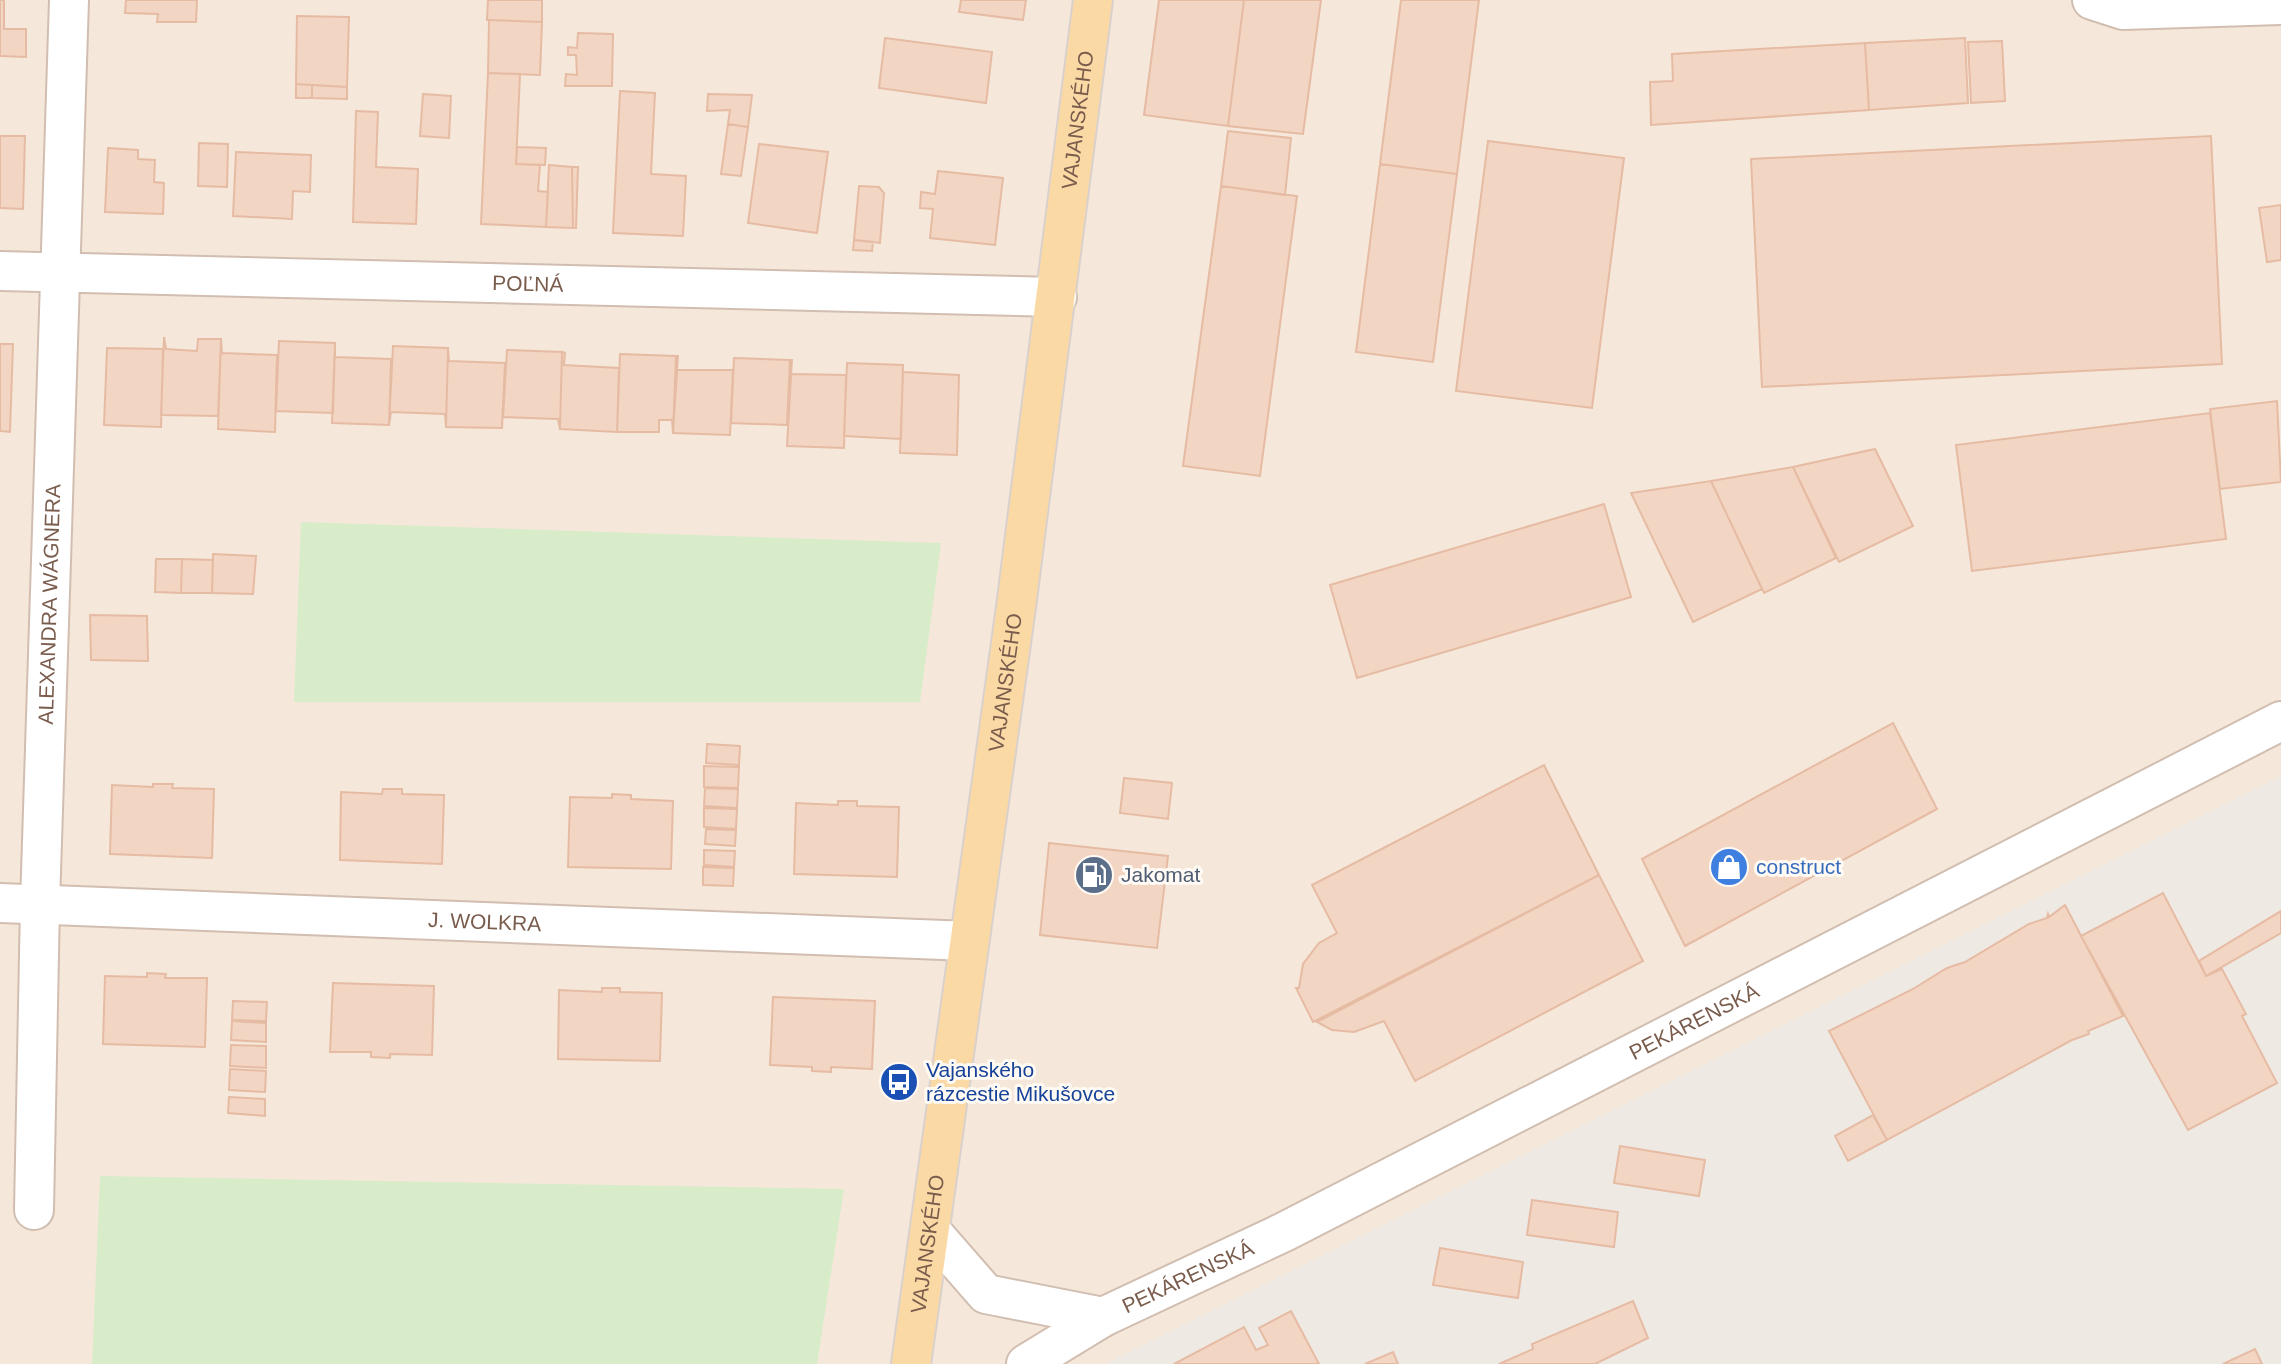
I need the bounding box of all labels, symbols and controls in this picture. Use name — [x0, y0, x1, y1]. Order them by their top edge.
street label: VAJANSKÉHO — [1057, 49, 1097, 191]
street label: POĽNÁ — [492, 271, 564, 296]
street label: ALEXANDRA WÁGNERA — [34, 484, 64, 725]
street label: VAJANSKÉHO — [984, 612, 1026, 753]
shop icon: construct — [1708, 846, 1750, 888]
fuel station icon: Jakomat — [1073, 854, 1115, 896]
place label: construct — [1756, 855, 1841, 878]
place label: Jakomat — [1121, 863, 1201, 886]
street label: J. WOLKRA — [428, 908, 542, 935]
street label: PEKÁRENSKÁ — [1625, 979, 1763, 1064]
place label: Vajanského rázcestie Mikušovce — [926, 1058, 1115, 1105]
bus stop icon: Vajanského rázcestie Mikušovce — [878, 1061, 920, 1103]
street label: VAJANSKÉHO — [906, 1173, 948, 1315]
street label: PEKÁRENSKÁ — [1118, 1236, 1257, 1317]

